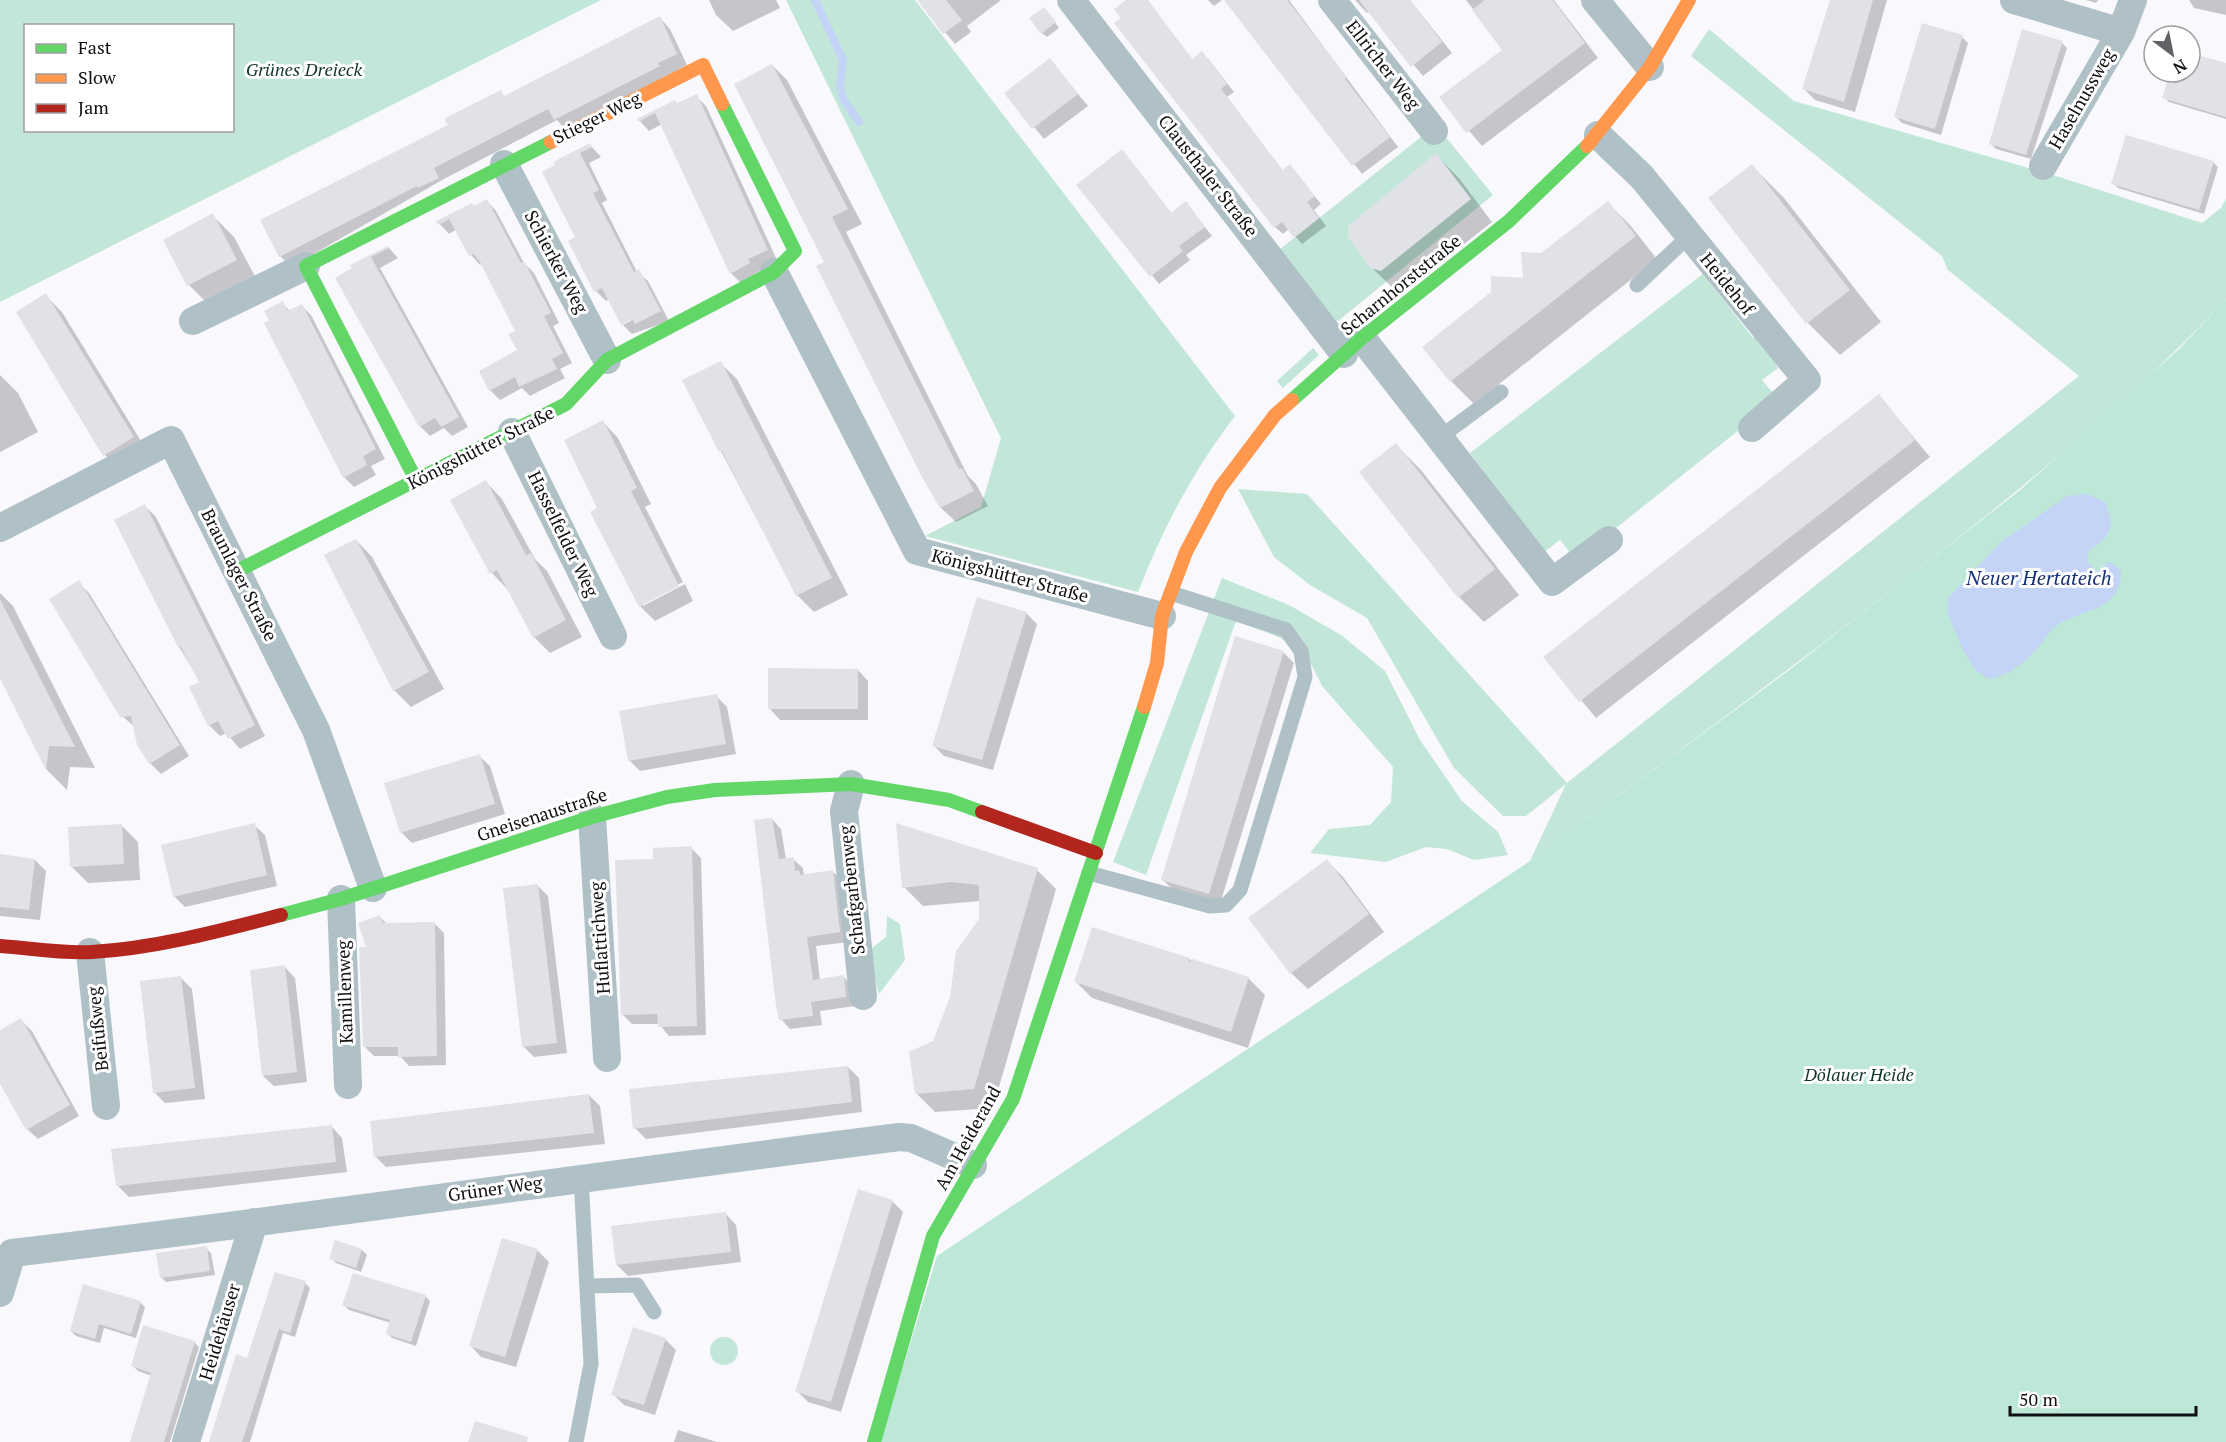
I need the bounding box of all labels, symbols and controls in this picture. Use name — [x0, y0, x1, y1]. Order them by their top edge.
street label: Ellricher Weg — [1341, 15, 1427, 114]
legend — [24, 24, 234, 132]
north arrow — [2142, 24, 2202, 84]
text: Fast — [78, 35, 112, 59]
street label: Haselnussweg — [2043, 43, 2120, 153]
text: N — [2169, 54, 2191, 79]
park label: Grünes Dreieck — [246, 57, 363, 81]
text: Slow — [78, 65, 117, 89]
street label: Stieger Weg — [549, 85, 645, 149]
text: Jam — [78, 95, 109, 119]
street label: Clausthaler Straße — [1153, 109, 1264, 242]
street label: Schierker Weg — [520, 206, 594, 318]
street label: Scharnhorststraße — [1335, 228, 1466, 340]
street label: Heidehof — [1695, 247, 1761, 321]
street label: Königshütter Straße — [403, 400, 558, 494]
street label: Hasselfelder Weg — [523, 467, 605, 601]
street label: Braunlager Straße — [196, 504, 284, 645]
street label: Königshütter Straße — [929, 543, 1091, 608]
water label: Neuer Hertateich — [1965, 564, 2112, 591]
street label: Gneisenaustraße — [474, 782, 610, 846]
street label: Schafgarbenweg — [832, 824, 870, 956]
street label: Huflattichweg — [583, 881, 615, 995]
street label: Kamillenweg — [330, 939, 358, 1044]
street label: Beifußweg — [81, 985, 113, 1073]
park label: Dölauer Heide — [1803, 1062, 1914, 1086]
street label: Am Heiderand — [929, 1081, 1006, 1194]
street label: Grüner Weg — [446, 1169, 544, 1206]
street label: Heidehäuser — [193, 1280, 245, 1383]
scale bar — [2010, 1379, 2196, 1417]
text: 50 m — [2019, 1387, 2059, 1411]

